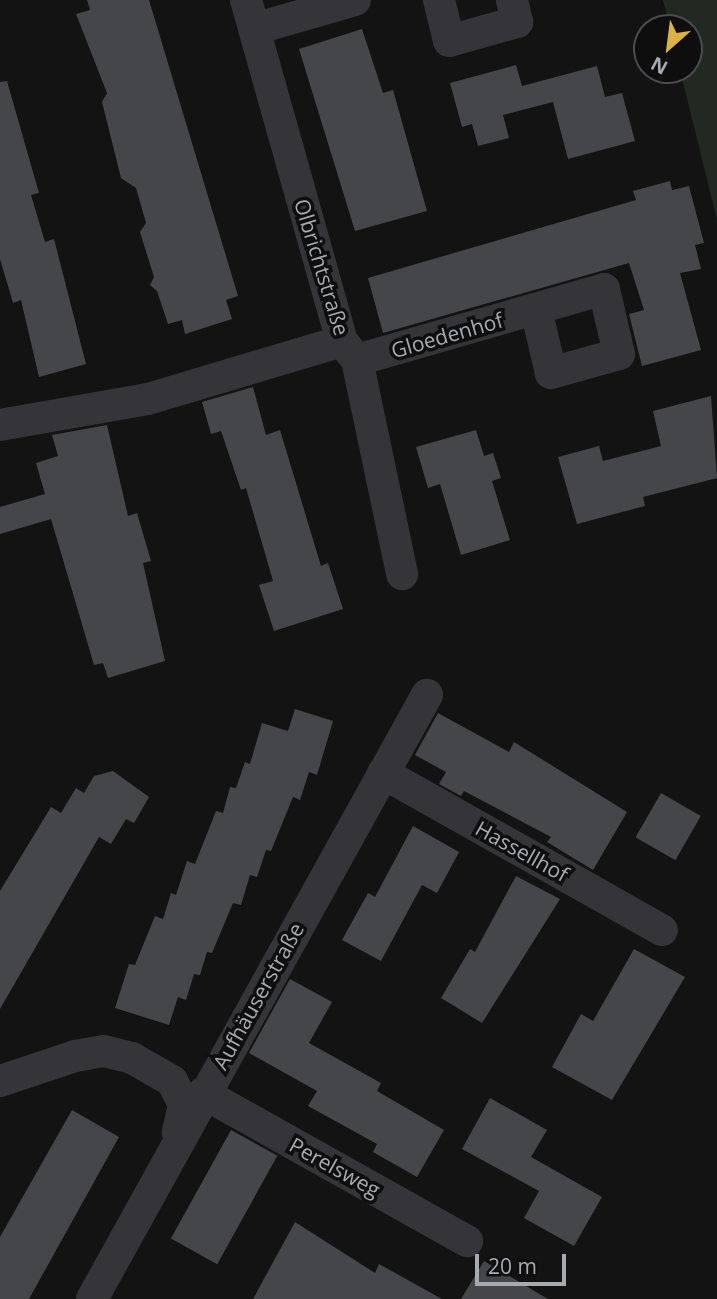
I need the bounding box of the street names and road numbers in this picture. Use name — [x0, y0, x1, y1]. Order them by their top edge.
street label: Olbrichtstraße — [289, 196, 355, 338]
street label: Gloedenhof — [388, 307, 506, 363]
street label: Hassellhof — [471, 815, 573, 887]
street label: Aufhäuserstraße — [207, 918, 309, 1074]
street label: Perelsweg — [285, 1132, 385, 1202]

